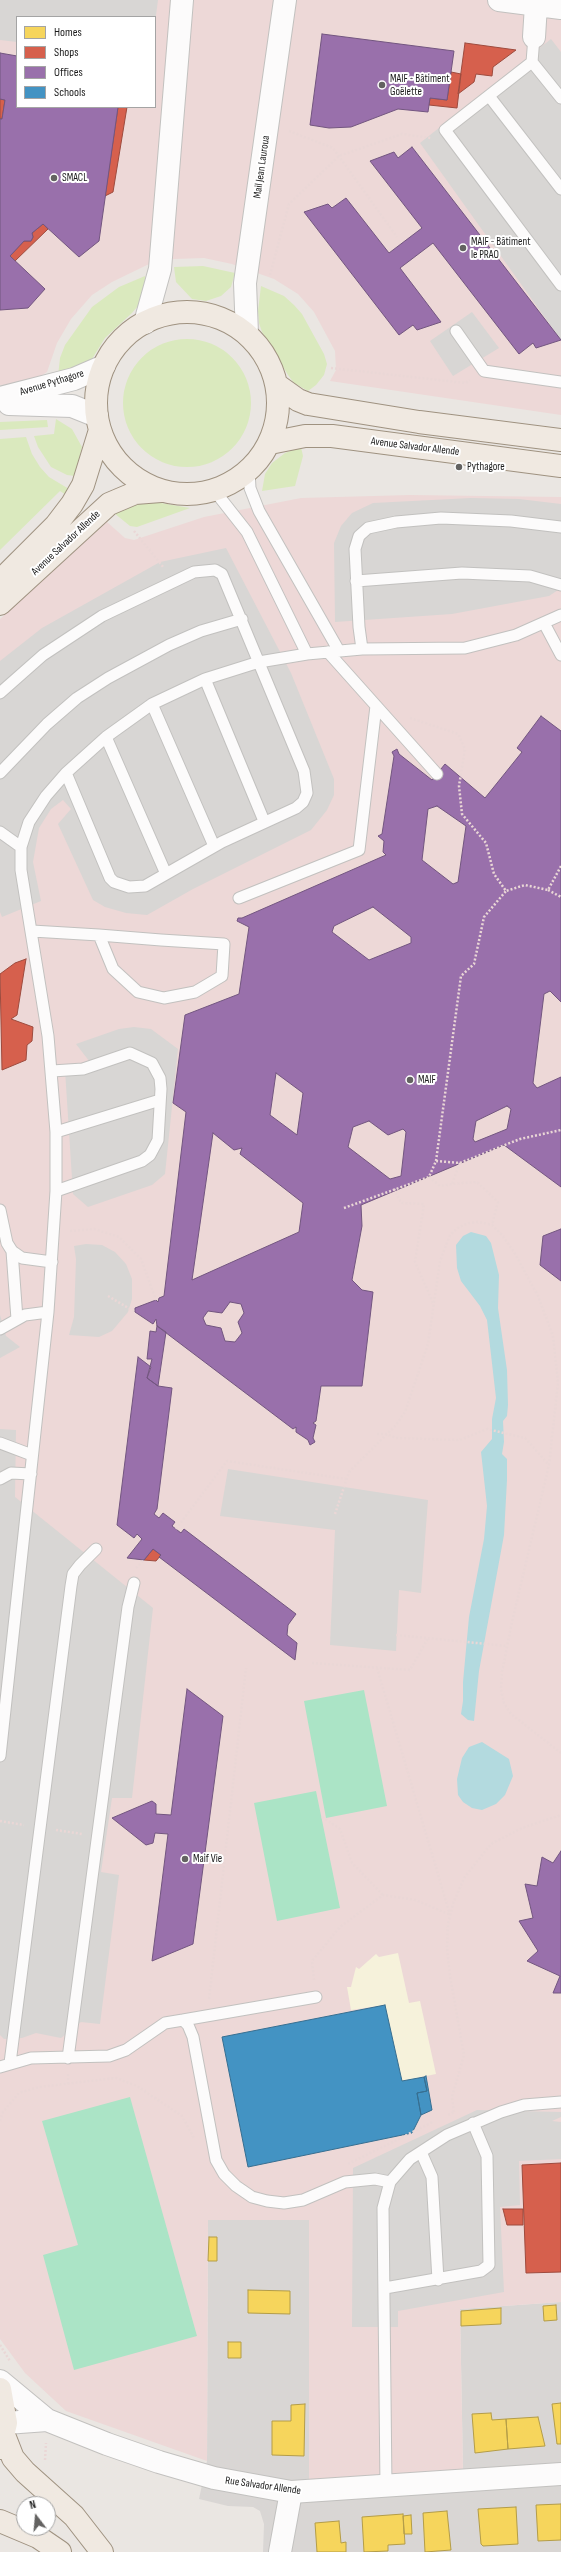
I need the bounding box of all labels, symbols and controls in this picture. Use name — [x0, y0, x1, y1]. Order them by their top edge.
legend — [16, 16, 156, 108]
text: Homes — [54, 25, 82, 40]
text: Shops — [54, 45, 79, 60]
text: Offices — [54, 65, 83, 80]
place label: MAIF - Bâtiment Goëlette — [390, 72, 450, 98]
marker: MAIF - Bâtiment Goëlette — [377, 80, 387, 90]
text: Schools — [54, 85, 86, 100]
street label: Mail Jean Lauroua — [251, 135, 273, 199]
place label: SMACL — [62, 171, 87, 185]
marker: SMACL — [49, 173, 59, 183]
place label: MAIF - Bâtiment le PRAO — [471, 235, 531, 261]
marker: MAIF - Bâtiment le PRAO — [458, 243, 468, 253]
street label: Avenue Pythagore — [18, 367, 86, 399]
street label: Avenue Salvador Allende — [370, 435, 460, 459]
place label: Pythagore — [467, 460, 505, 474]
marker: Pythagore — [454, 462, 464, 472]
street label: Avenue Salvador Allende — [29, 508, 103, 578]
place label: MAIF — [418, 1073, 436, 1087]
marker: MAIF — [405, 1075, 415, 1085]
place label: Maif Vie — [193, 1852, 222, 1866]
marker: Maif Vie — [180, 1854, 190, 1864]
street label: Rue Salvador Allende — [224, 2474, 302, 2498]
north arrow — [16, 2496, 56, 2536]
text: N — [28, 2498, 37, 2512]

